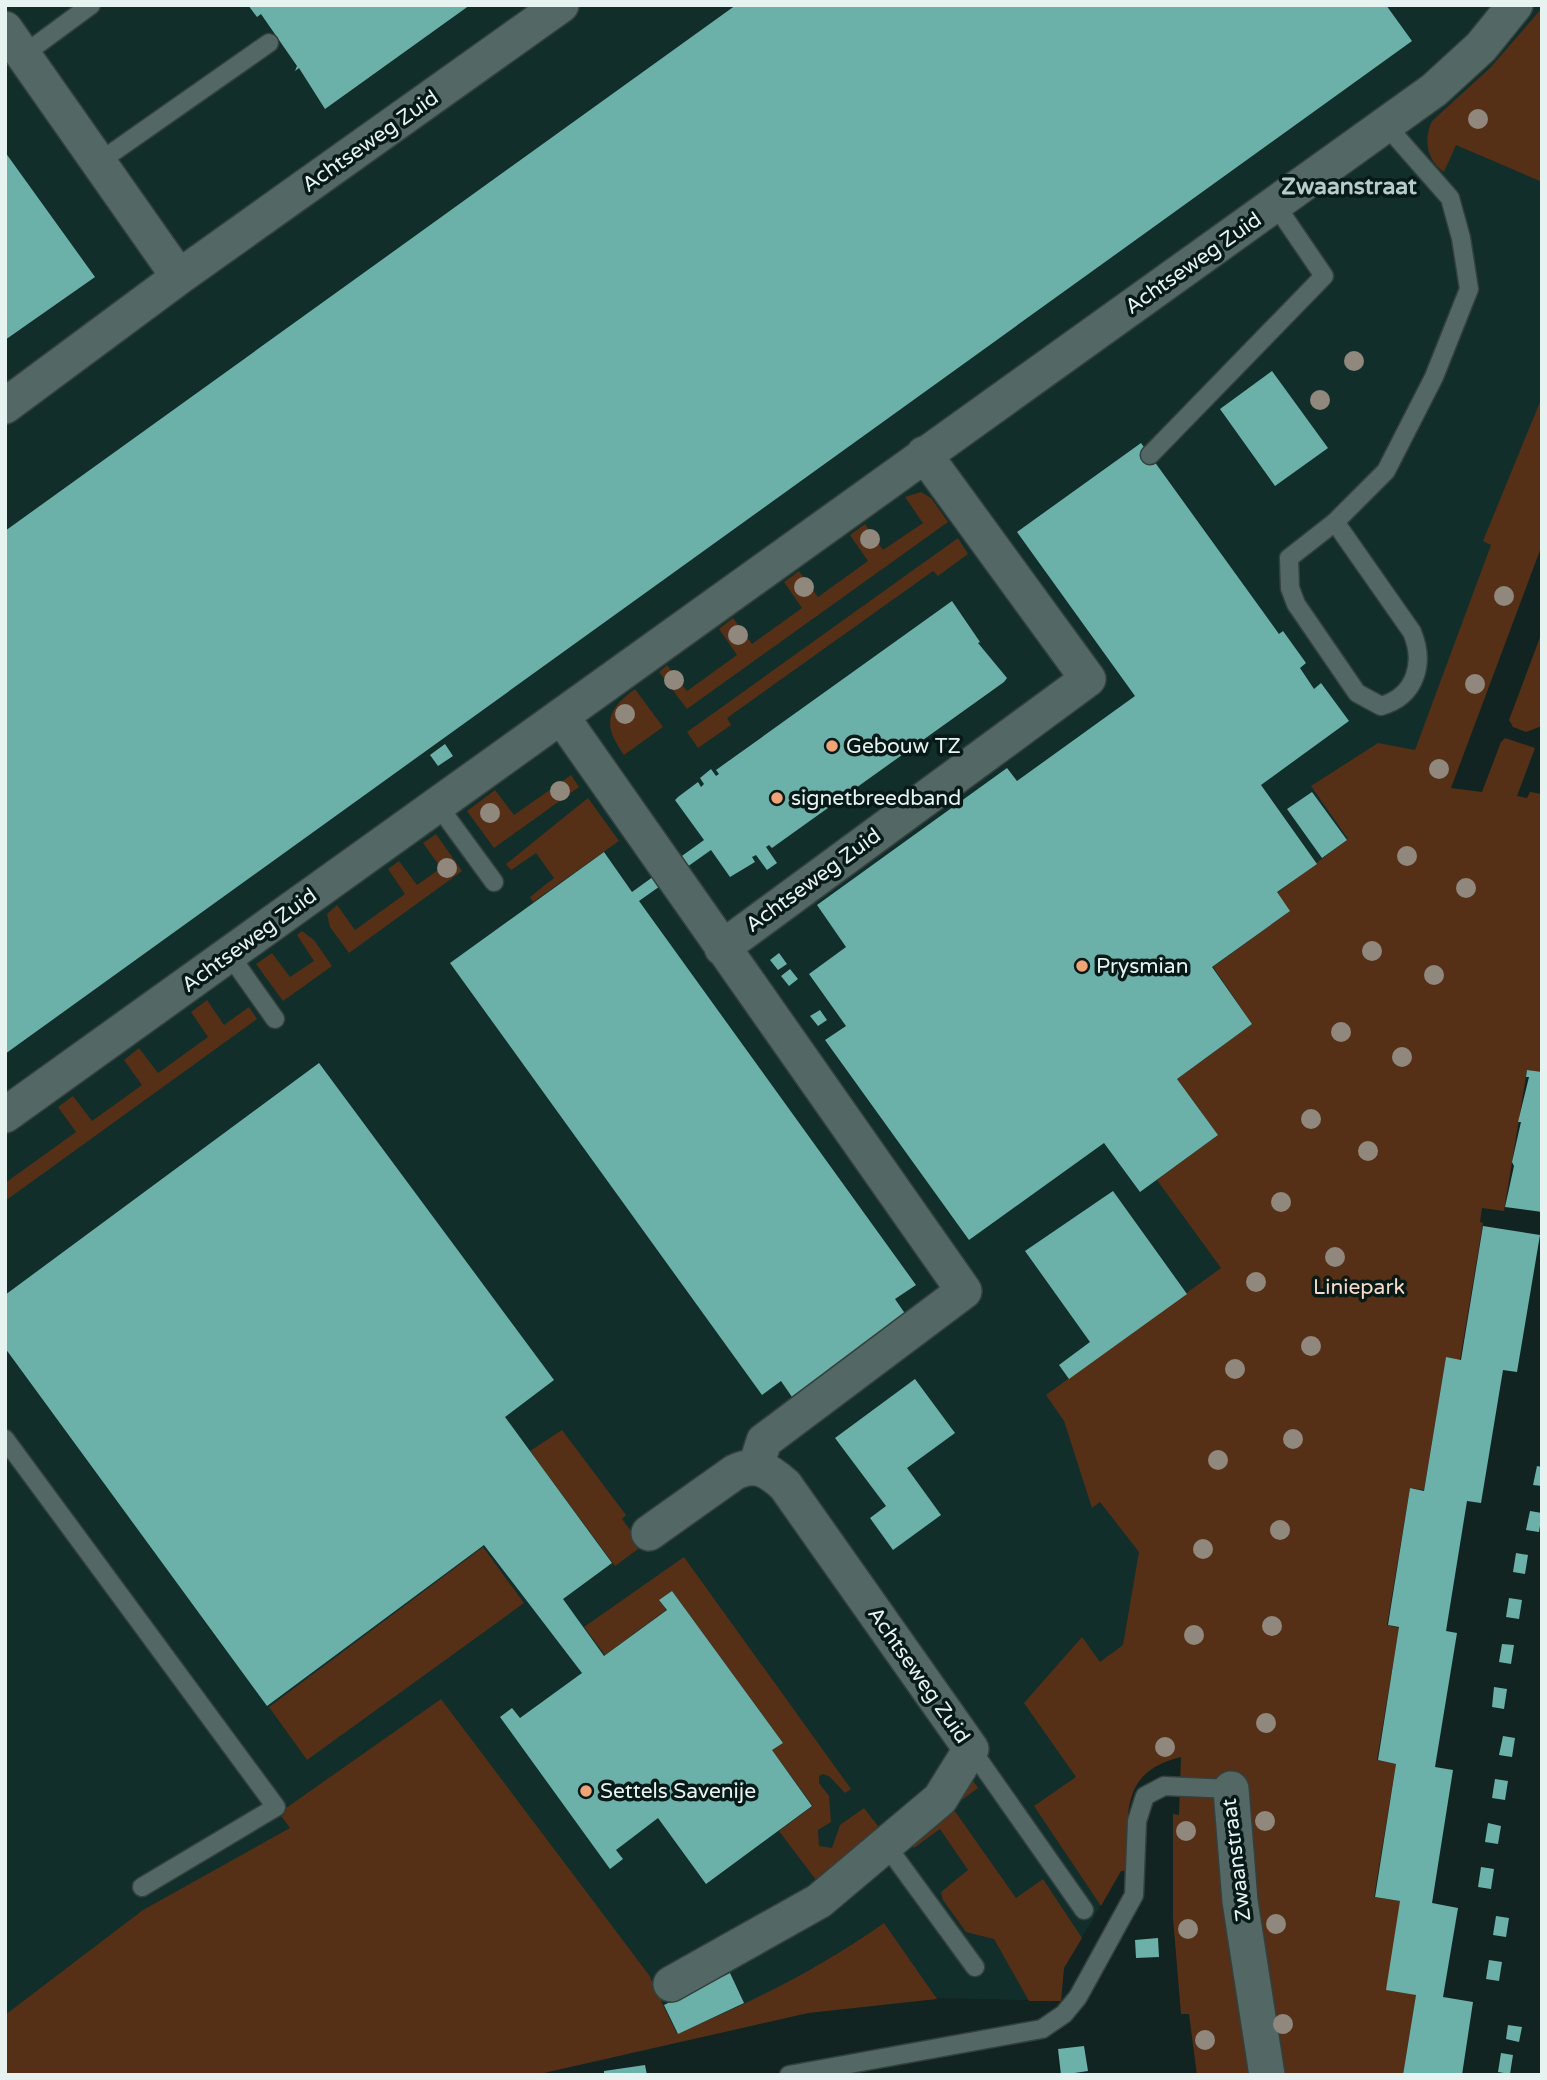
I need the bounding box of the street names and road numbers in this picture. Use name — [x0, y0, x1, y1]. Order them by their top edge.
street label: Achtseweg Zuid — [297, 85, 443, 198]
street label: Achtseweg Zuid — [1120, 207, 1266, 320]
street label: Achtseweg Zuid — [741, 823, 886, 938]
street label: Achtseweg Zuid — [177, 883, 322, 998]
street label: Achtseweg Zuid — [862, 1602, 975, 1748]
street label: Zwaanstraat — [1217, 1797, 1256, 1923]

